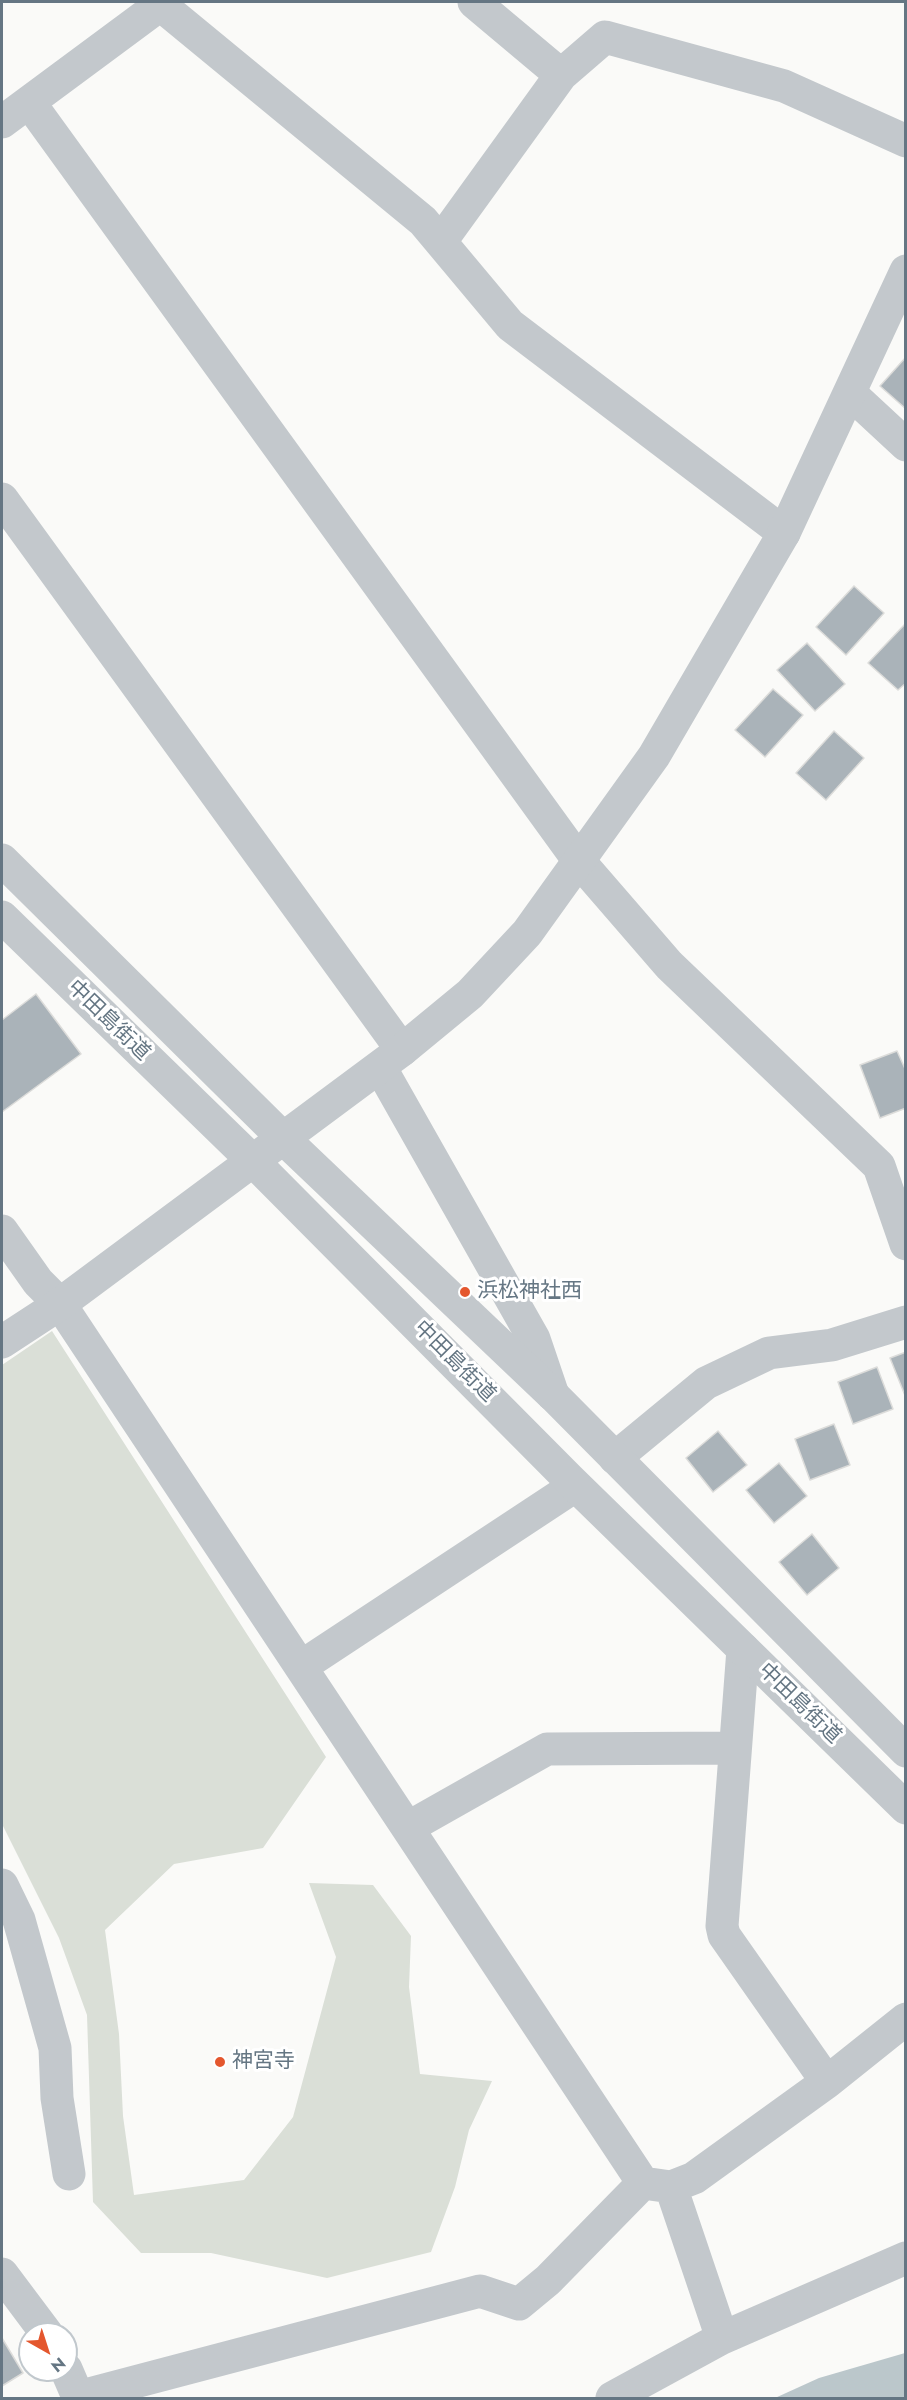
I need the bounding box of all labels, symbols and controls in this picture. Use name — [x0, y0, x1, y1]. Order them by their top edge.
street label: 中田島街道 — [61, 975, 155, 1067]
place label: 浜松神社西 — [477, 1279, 582, 1305]
marker: 浜松神社西 — [458, 1285, 472, 1299]
street label: 中田島街道 — [408, 1316, 500, 1408]
street label: 中田島街道 — [752, 1658, 846, 1750]
place label: 神宮寺 — [232, 2049, 295, 2075]
marker: 神宮寺 — [213, 2055, 227, 2069]
north arrow — [18, 2322, 78, 2382]
text: N — [46, 2352, 71, 2378]

